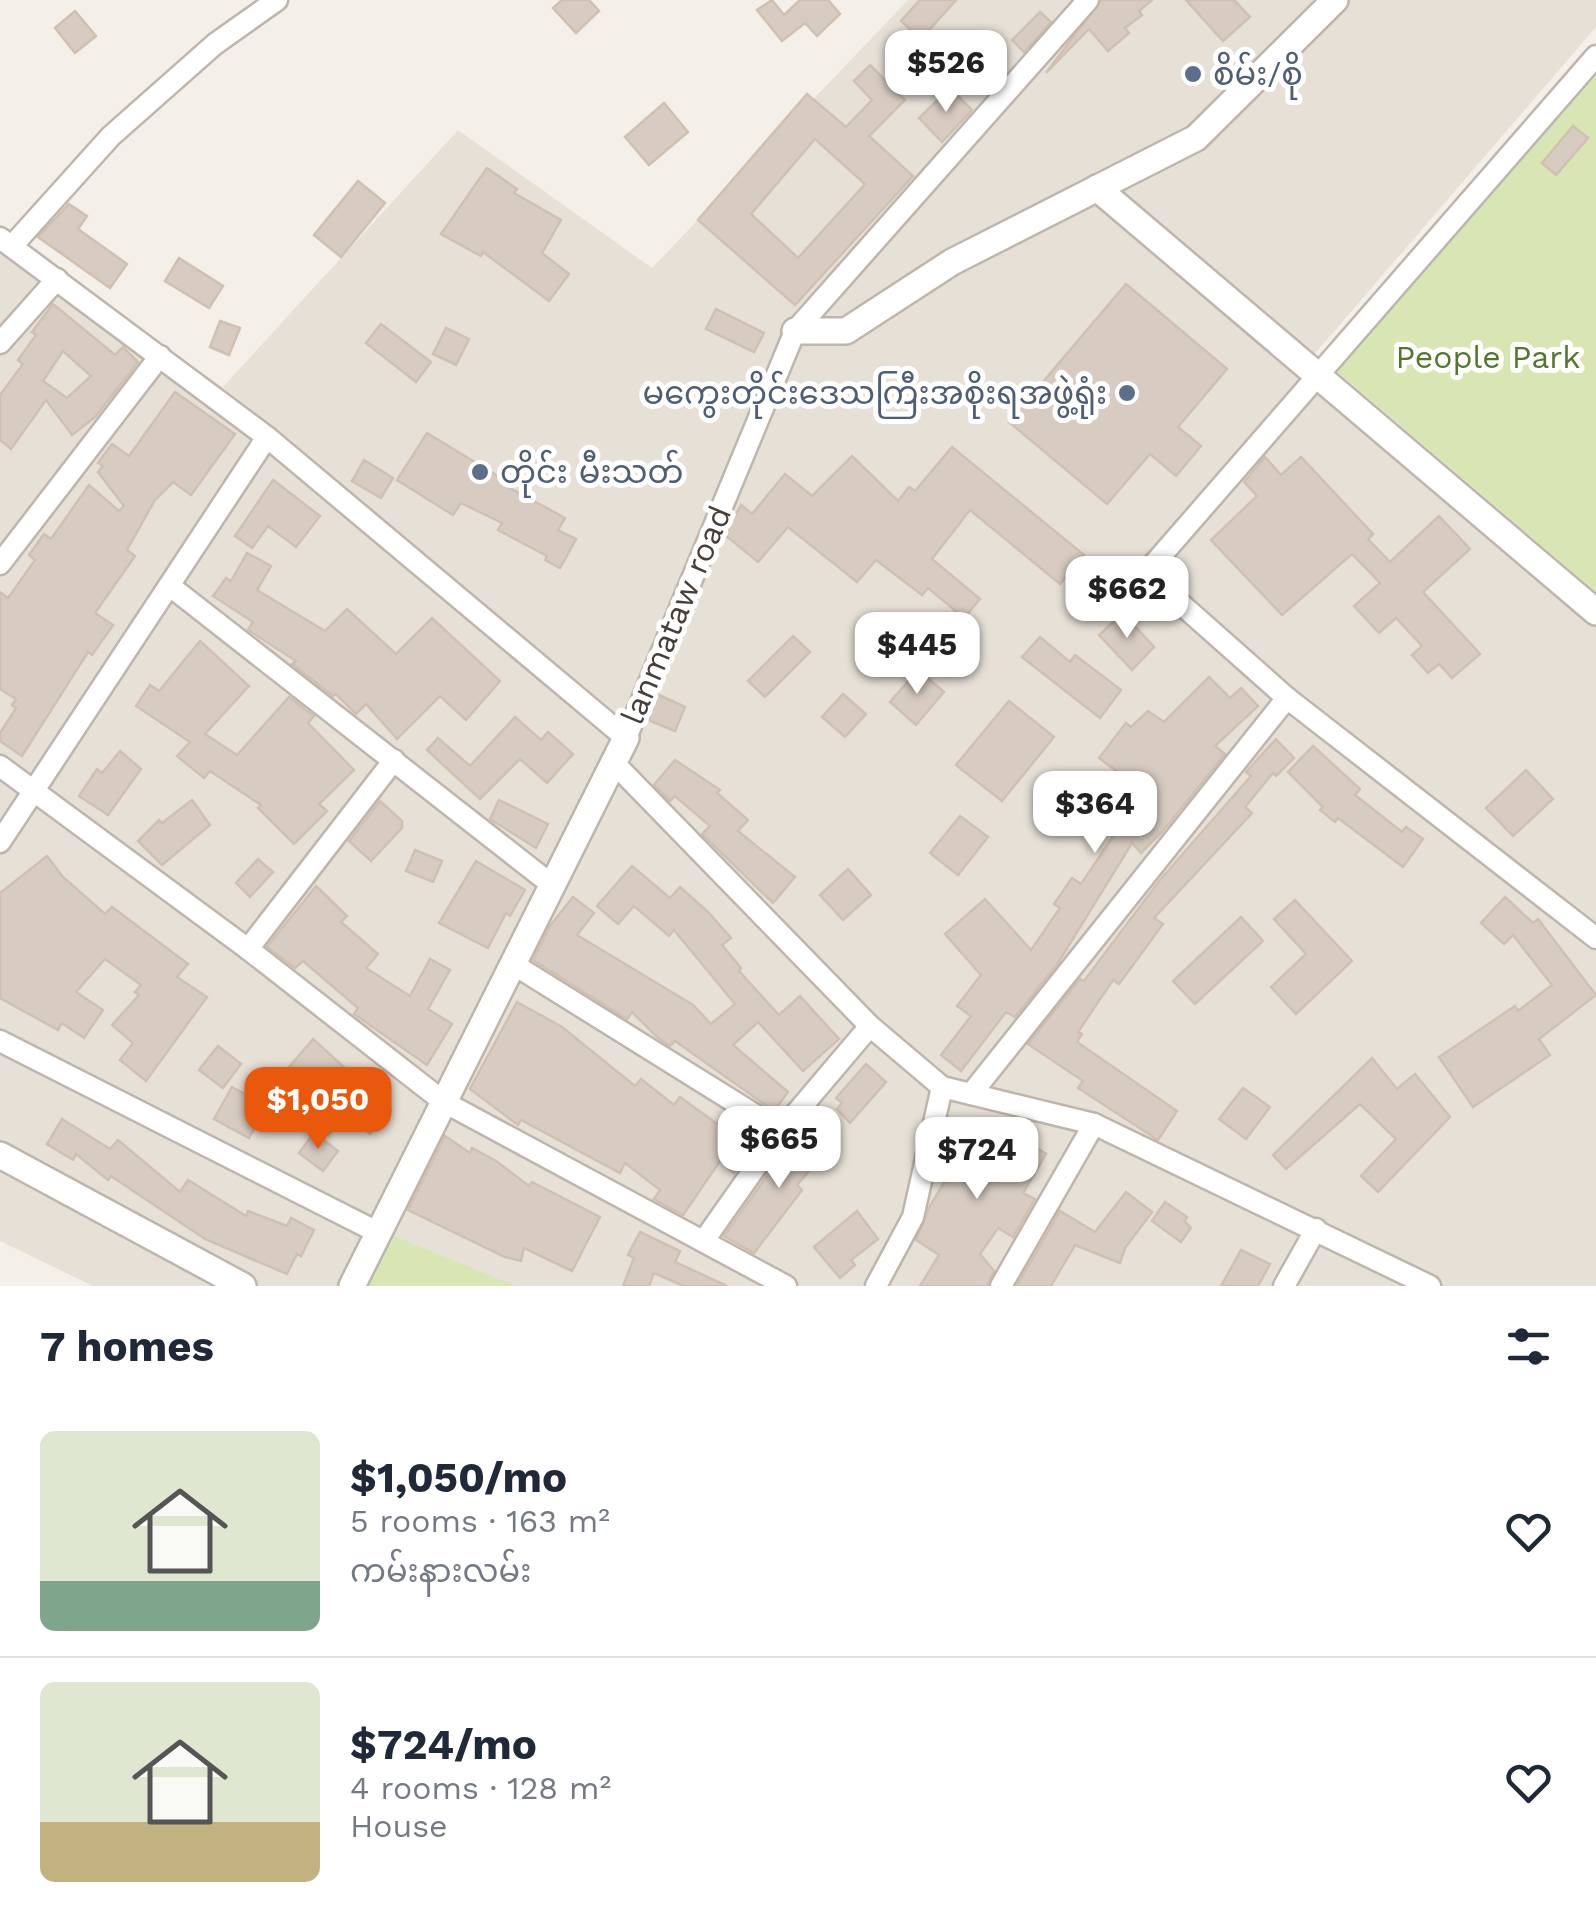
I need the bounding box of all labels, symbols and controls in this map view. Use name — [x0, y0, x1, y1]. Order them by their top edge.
pin: $526 — [887, 30, 1005, 115]
text: $526 — [907, 43, 985, 81]
place label: စိမ်း/စို — [1213, 51, 1303, 100]
marker: စိမ်း/စို — [1182, 63, 1204, 85]
park label: People Park — [1396, 338, 1580, 376]
place label: မကွေးတိုင်းဒေသကြီးအစိုးရအဖွဲ့ရုံး — [643, 370, 1107, 419]
marker: မကွေးတိုင်းဒေသကြီးအစိုးရအဖွဲ့ရုံး — [1116, 382, 1138, 404]
place label: တိုင်း မီးသတ် — [500, 449, 684, 498]
marker: တိုင်း မီးသတ် — [469, 461, 491, 483]
street label: lanmataw road — [613, 500, 739, 730]
pin: $662 — [1068, 556, 1186, 641]
text: $662 — [1087, 569, 1167, 607]
pin: $445 — [858, 612, 976, 697]
text: $445 — [877, 625, 957, 663]
pin: $364 — [1036, 771, 1154, 856]
text: $364 — [1055, 784, 1135, 822]
pin: $1,050 — [237, 1067, 399, 1152]
text: $1,050 — [267, 1080, 369, 1118]
pin: $665 — [720, 1106, 838, 1191]
pin: $724 — [918, 1117, 1036, 1202]
text: $665 — [740, 1119, 818, 1157]
text: $724 — [937, 1130, 1017, 1168]
icon: filters — [1501, 1319, 1556, 1374]
text: 7 homes — [40, 1322, 214, 1371]
text: $1,050/mo — [350, 1453, 567, 1502]
icon: home — [120, 1471, 240, 1591]
text: 5 rooms · 163 m² — [350, 1502, 610, 1540]
icon: heart — [1501, 1504, 1556, 1559]
text: ကမ်းနားလမ်း — [350, 1552, 531, 1590]
text: $724/mo — [350, 1720, 537, 1769]
icon: home — [120, 1722, 240, 1842]
icon: heart — [1501, 1755, 1556, 1810]
text: 4 rooms · 128 m² — [350, 1769, 611, 1807]
text: House — [350, 1807, 448, 1845]

